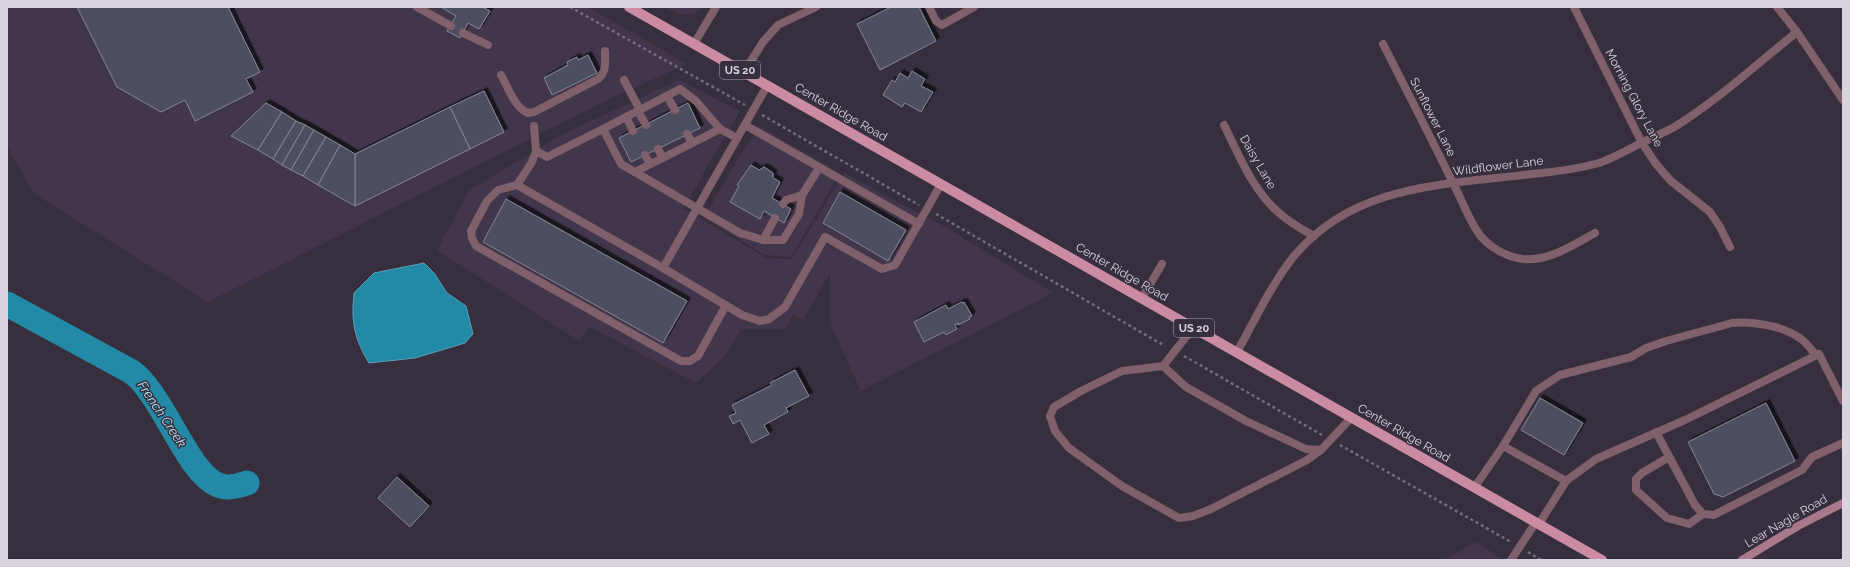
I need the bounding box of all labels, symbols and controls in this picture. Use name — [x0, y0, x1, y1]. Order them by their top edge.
street label: Morning Glory Lane — [1602, 47, 1666, 149]
road number: US 20 — [720, 61, 760, 79]
street label: Sunflower Lane — [1407, 75, 1459, 159]
street label: Center Ridge Road — [792, 80, 890, 144]
street label: Daisy Lane — [1237, 132, 1279, 192]
street label: Wildflower Lane — [1452, 154, 1544, 178]
street label: Center Ridge Road — [1073, 240, 1171, 304]
road number: US 20 — [1174, 319, 1214, 337]
water label: French Creek — [134, 378, 190, 450]
street label: Center Ridge Road — [1355, 401, 1453, 465]
street label: Lear Nagle Road — [1742, 492, 1830, 550]

